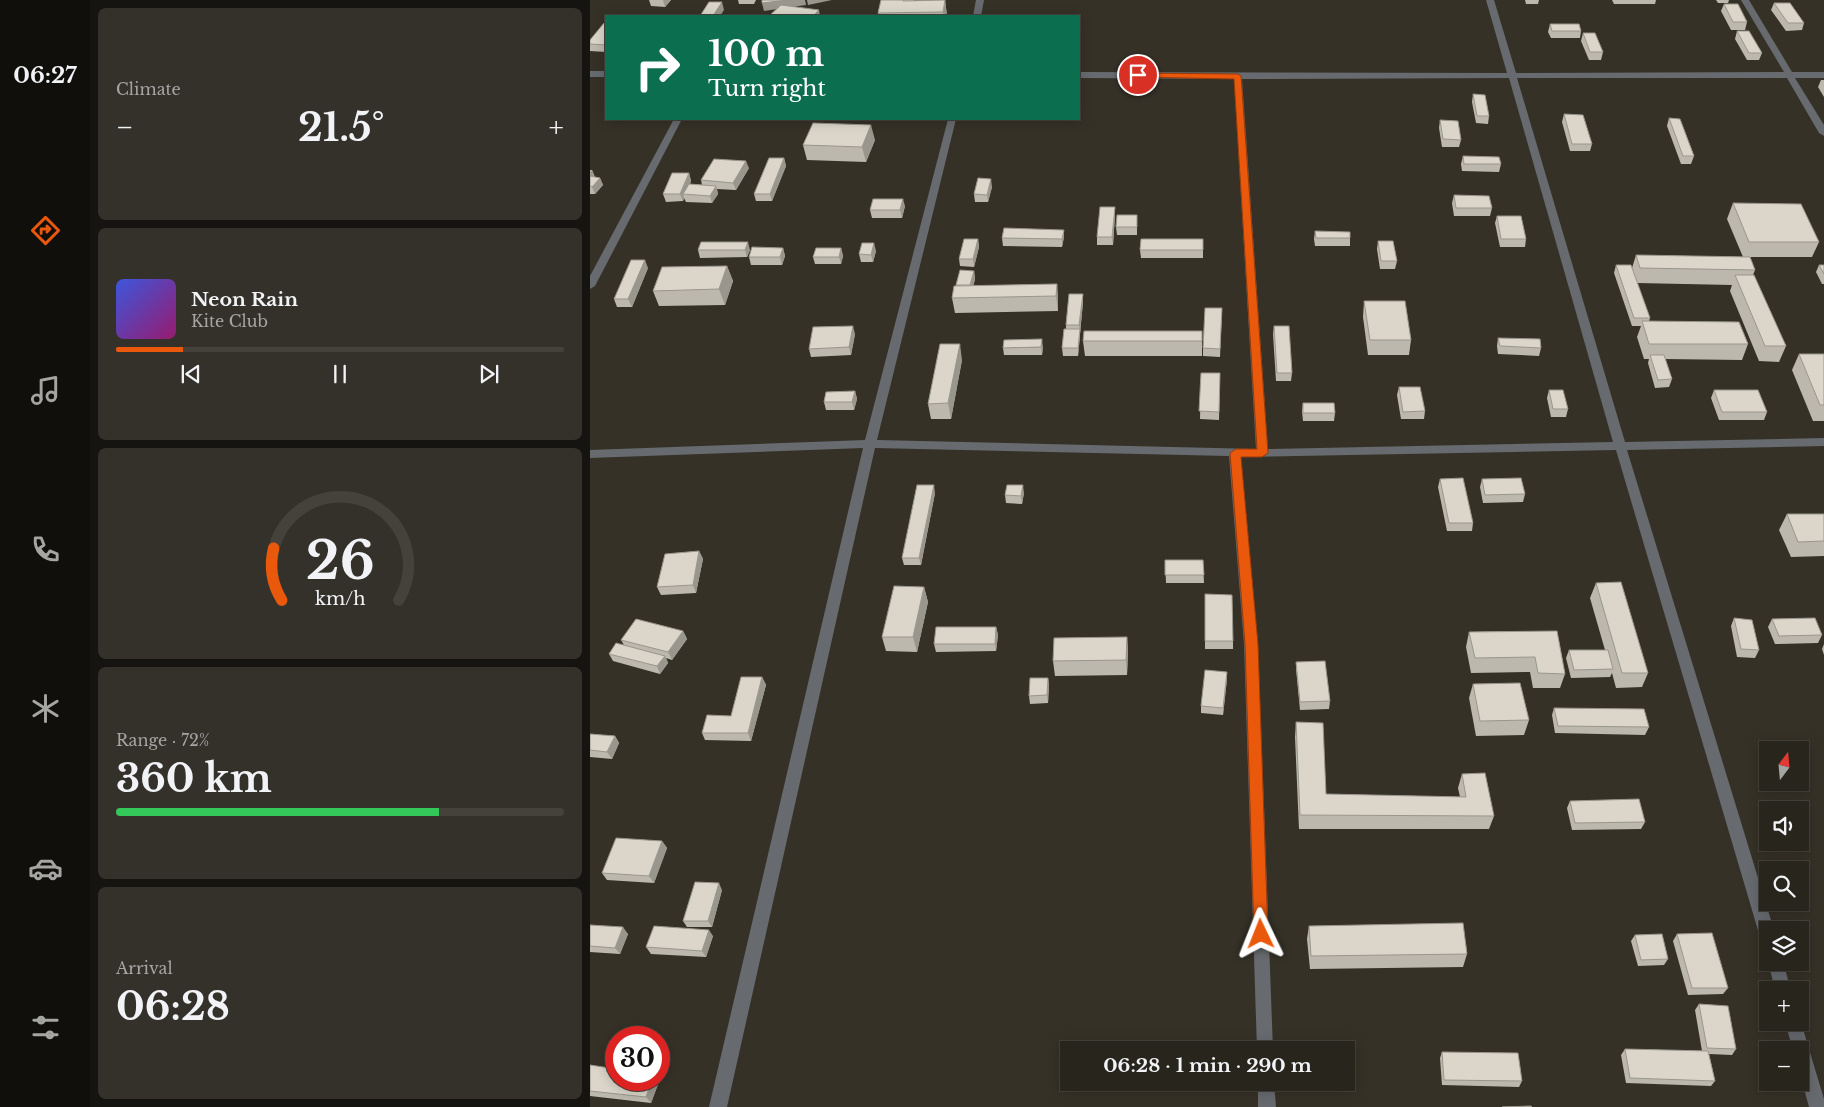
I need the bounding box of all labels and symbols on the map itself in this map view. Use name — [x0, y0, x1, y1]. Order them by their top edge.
pin — [1117, 54, 1159, 96]
north arrow — [1759, 741, 1809, 791]
position arrow — [1234, 907, 1286, 959]
speed limit sign: 30 — [605, 1026, 670, 1091]

